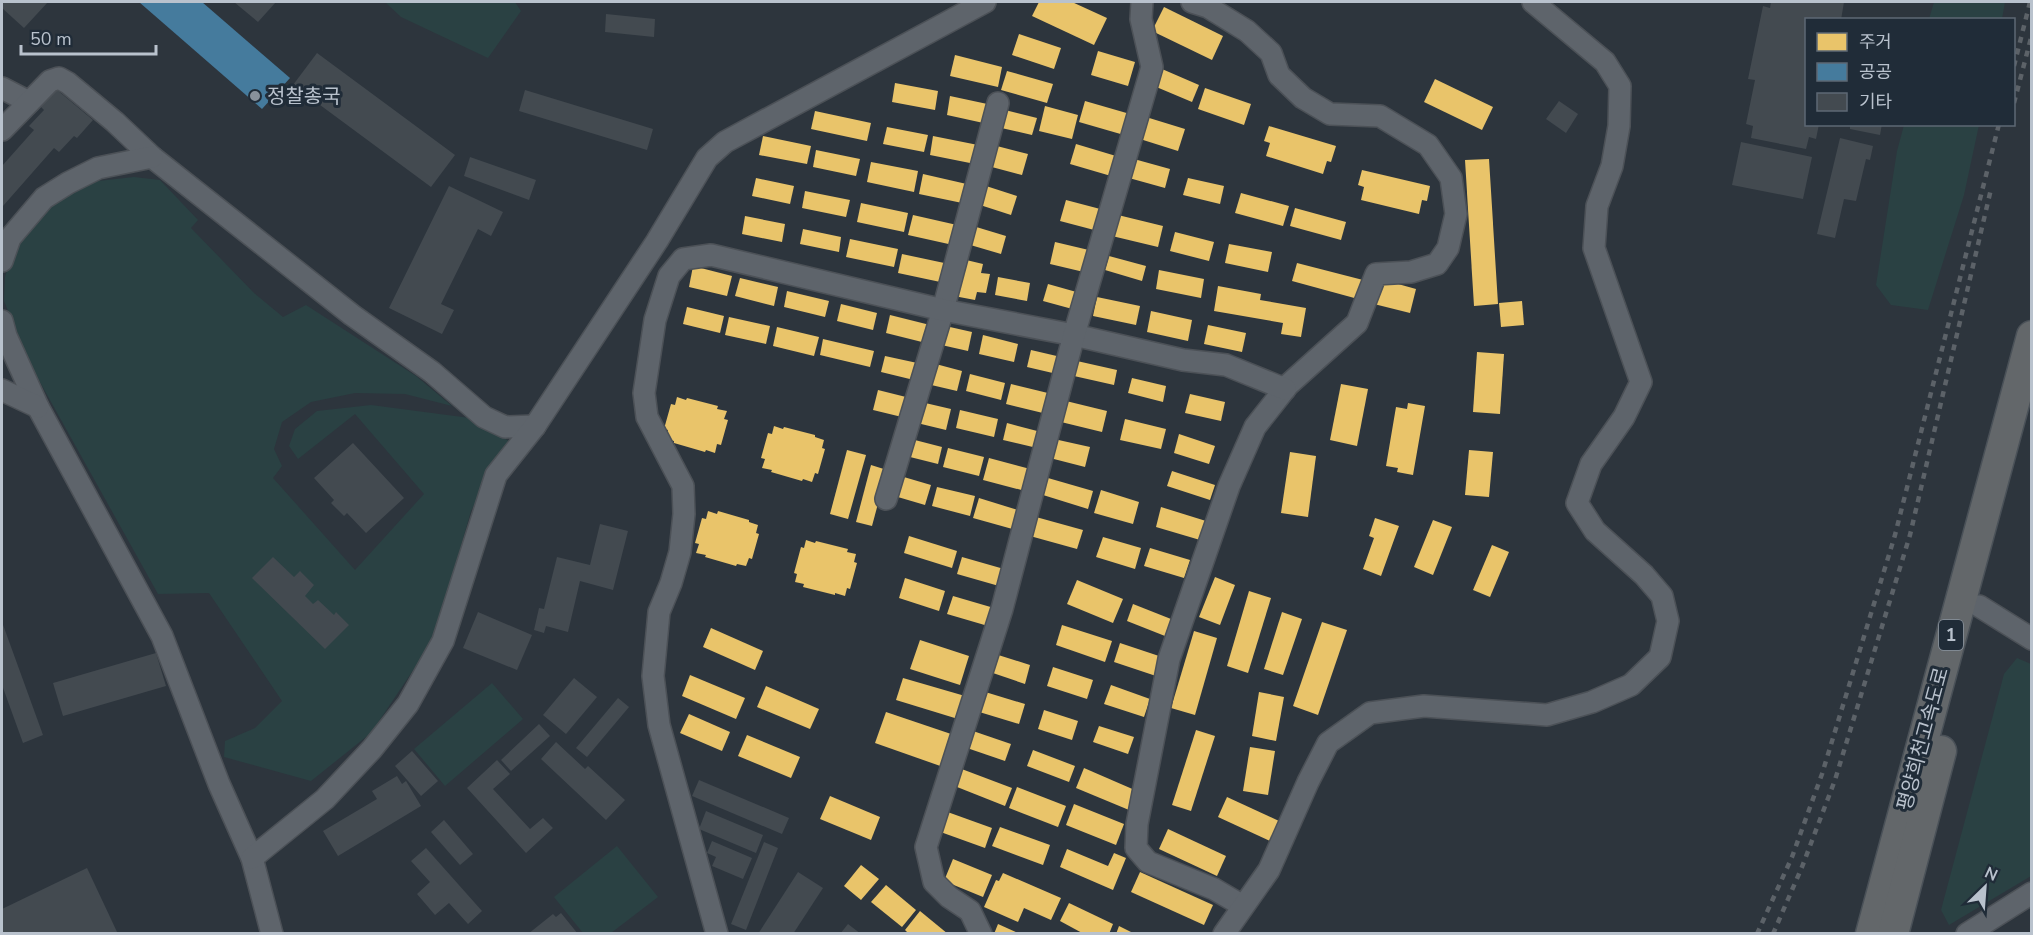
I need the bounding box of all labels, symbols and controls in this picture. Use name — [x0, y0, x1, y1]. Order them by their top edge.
scale bar — [21, 18, 156, 56]
legend — [1805, 18, 2015, 126]
text: 50 m — [30, 27, 72, 51]
text: 주거 — [1859, 30, 1892, 54]
text: 공공 — [1859, 60, 1892, 84]
place label: 정찰총국 — [267, 83, 341, 110]
marker: 정찰총국 — [248, 89, 262, 103]
text: 기타 — [1859, 90, 1893, 114]
road number: 1 — [1939, 620, 1963, 650]
street label: 평양희천고속도로 — [1891, 664, 1955, 814]
north arrow — [1955, 857, 2015, 917]
text: N — [1981, 862, 2001, 887]

